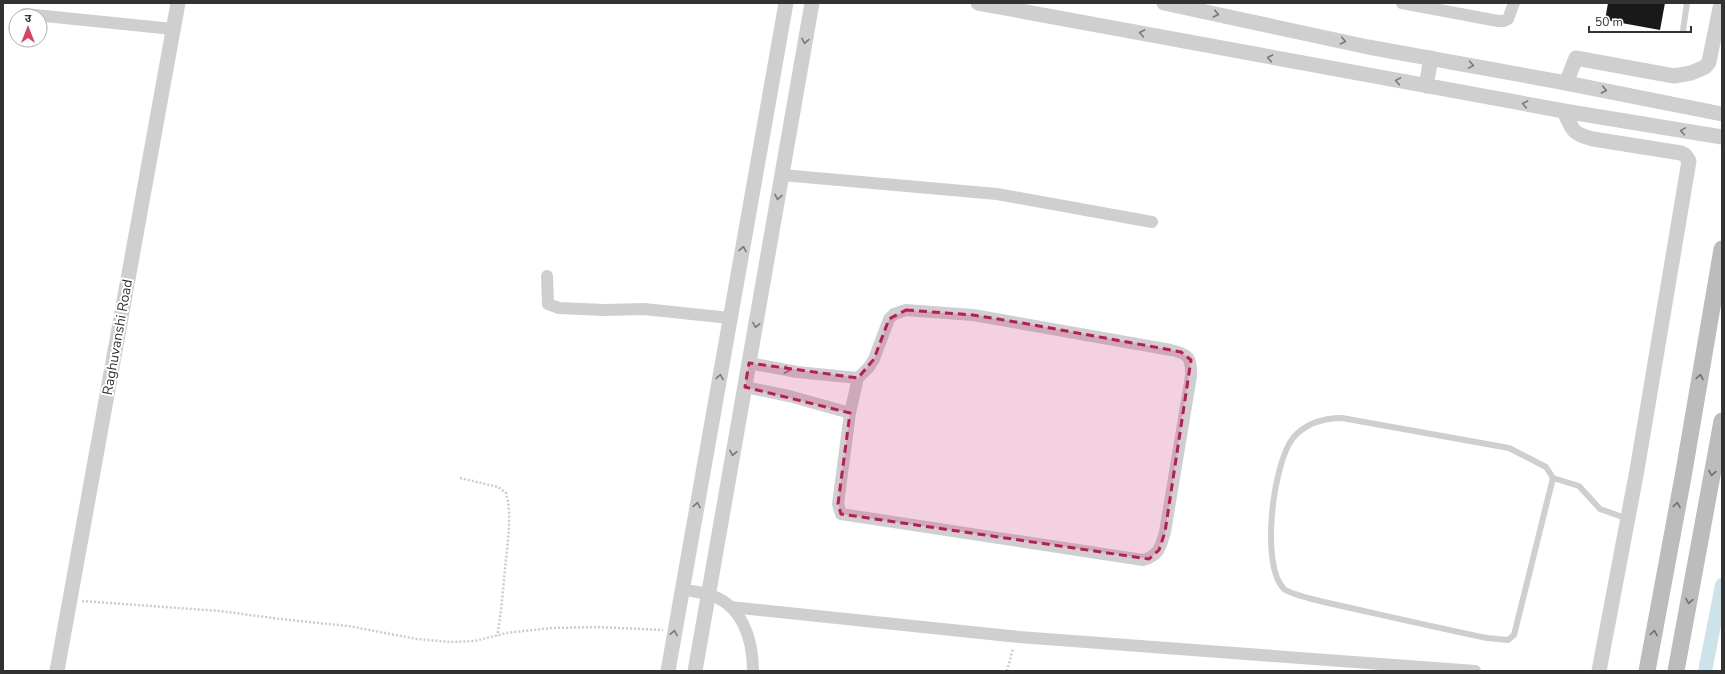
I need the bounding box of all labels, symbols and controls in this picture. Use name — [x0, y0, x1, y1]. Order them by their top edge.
north arrow — [8, 8, 48, 48]
scale bar — [1589, 8, 1691, 34]
one-way arrow — [1213, 10, 1219, 18]
text: उ — [25, 11, 32, 26]
text: 50 m — [1595, 14, 1623, 30]
one-way arrow — [1139, 30, 1145, 38]
one-way arrow — [1340, 37, 1346, 45]
one-way arrow — [802, 38, 810, 45]
one-way arrow — [1267, 54, 1273, 62]
one-way arrow — [1468, 61, 1474, 69]
one-way arrow — [1394, 77, 1401, 86]
one-way arrow — [1601, 86, 1607, 94]
one-way arrow — [1522, 101, 1529, 109]
one-way arrow — [1680, 127, 1687, 136]
one-way arrow — [774, 194, 783, 200]
one-way arrow — [738, 246, 746, 252]
street label: Raghuvanshi Road — [98, 278, 137, 397]
one-way arrow — [752, 322, 760, 328]
one-way arrow — [784, 366, 790, 374]
one-way arrow — [715, 374, 724, 380]
one-way arrow — [1695, 374, 1704, 380]
one-way arrow — [729, 450, 738, 456]
one-way arrow — [1709, 470, 1717, 476]
one-way arrow — [692, 502, 701, 508]
one-way arrow — [1673, 502, 1681, 508]
one-way arrow — [1685, 598, 1694, 604]
one-way arrow — [670, 629, 678, 636]
one-way arrow — [1649, 630, 1657, 636]

